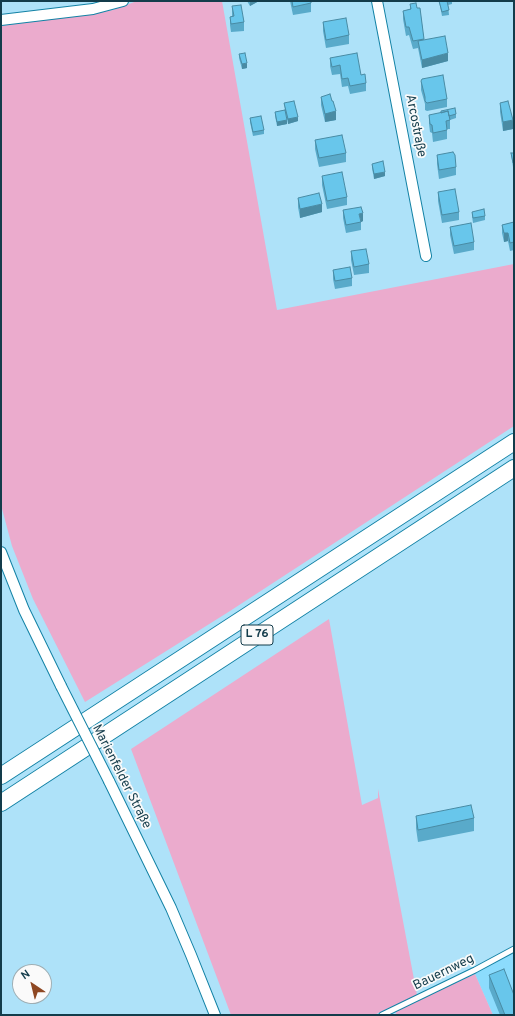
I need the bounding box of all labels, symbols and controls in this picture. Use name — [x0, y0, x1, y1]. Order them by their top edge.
street label: Arcostraße — [401, 93, 429, 159]
road number: L 76 — [241, 625, 273, 645]
street label: Marienfelder Straße — [88, 722, 154, 832]
street label: Bauernweg — [411, 952, 477, 994]
north arrow — [12, 964, 52, 1004]
text: N — [18, 967, 33, 983]

